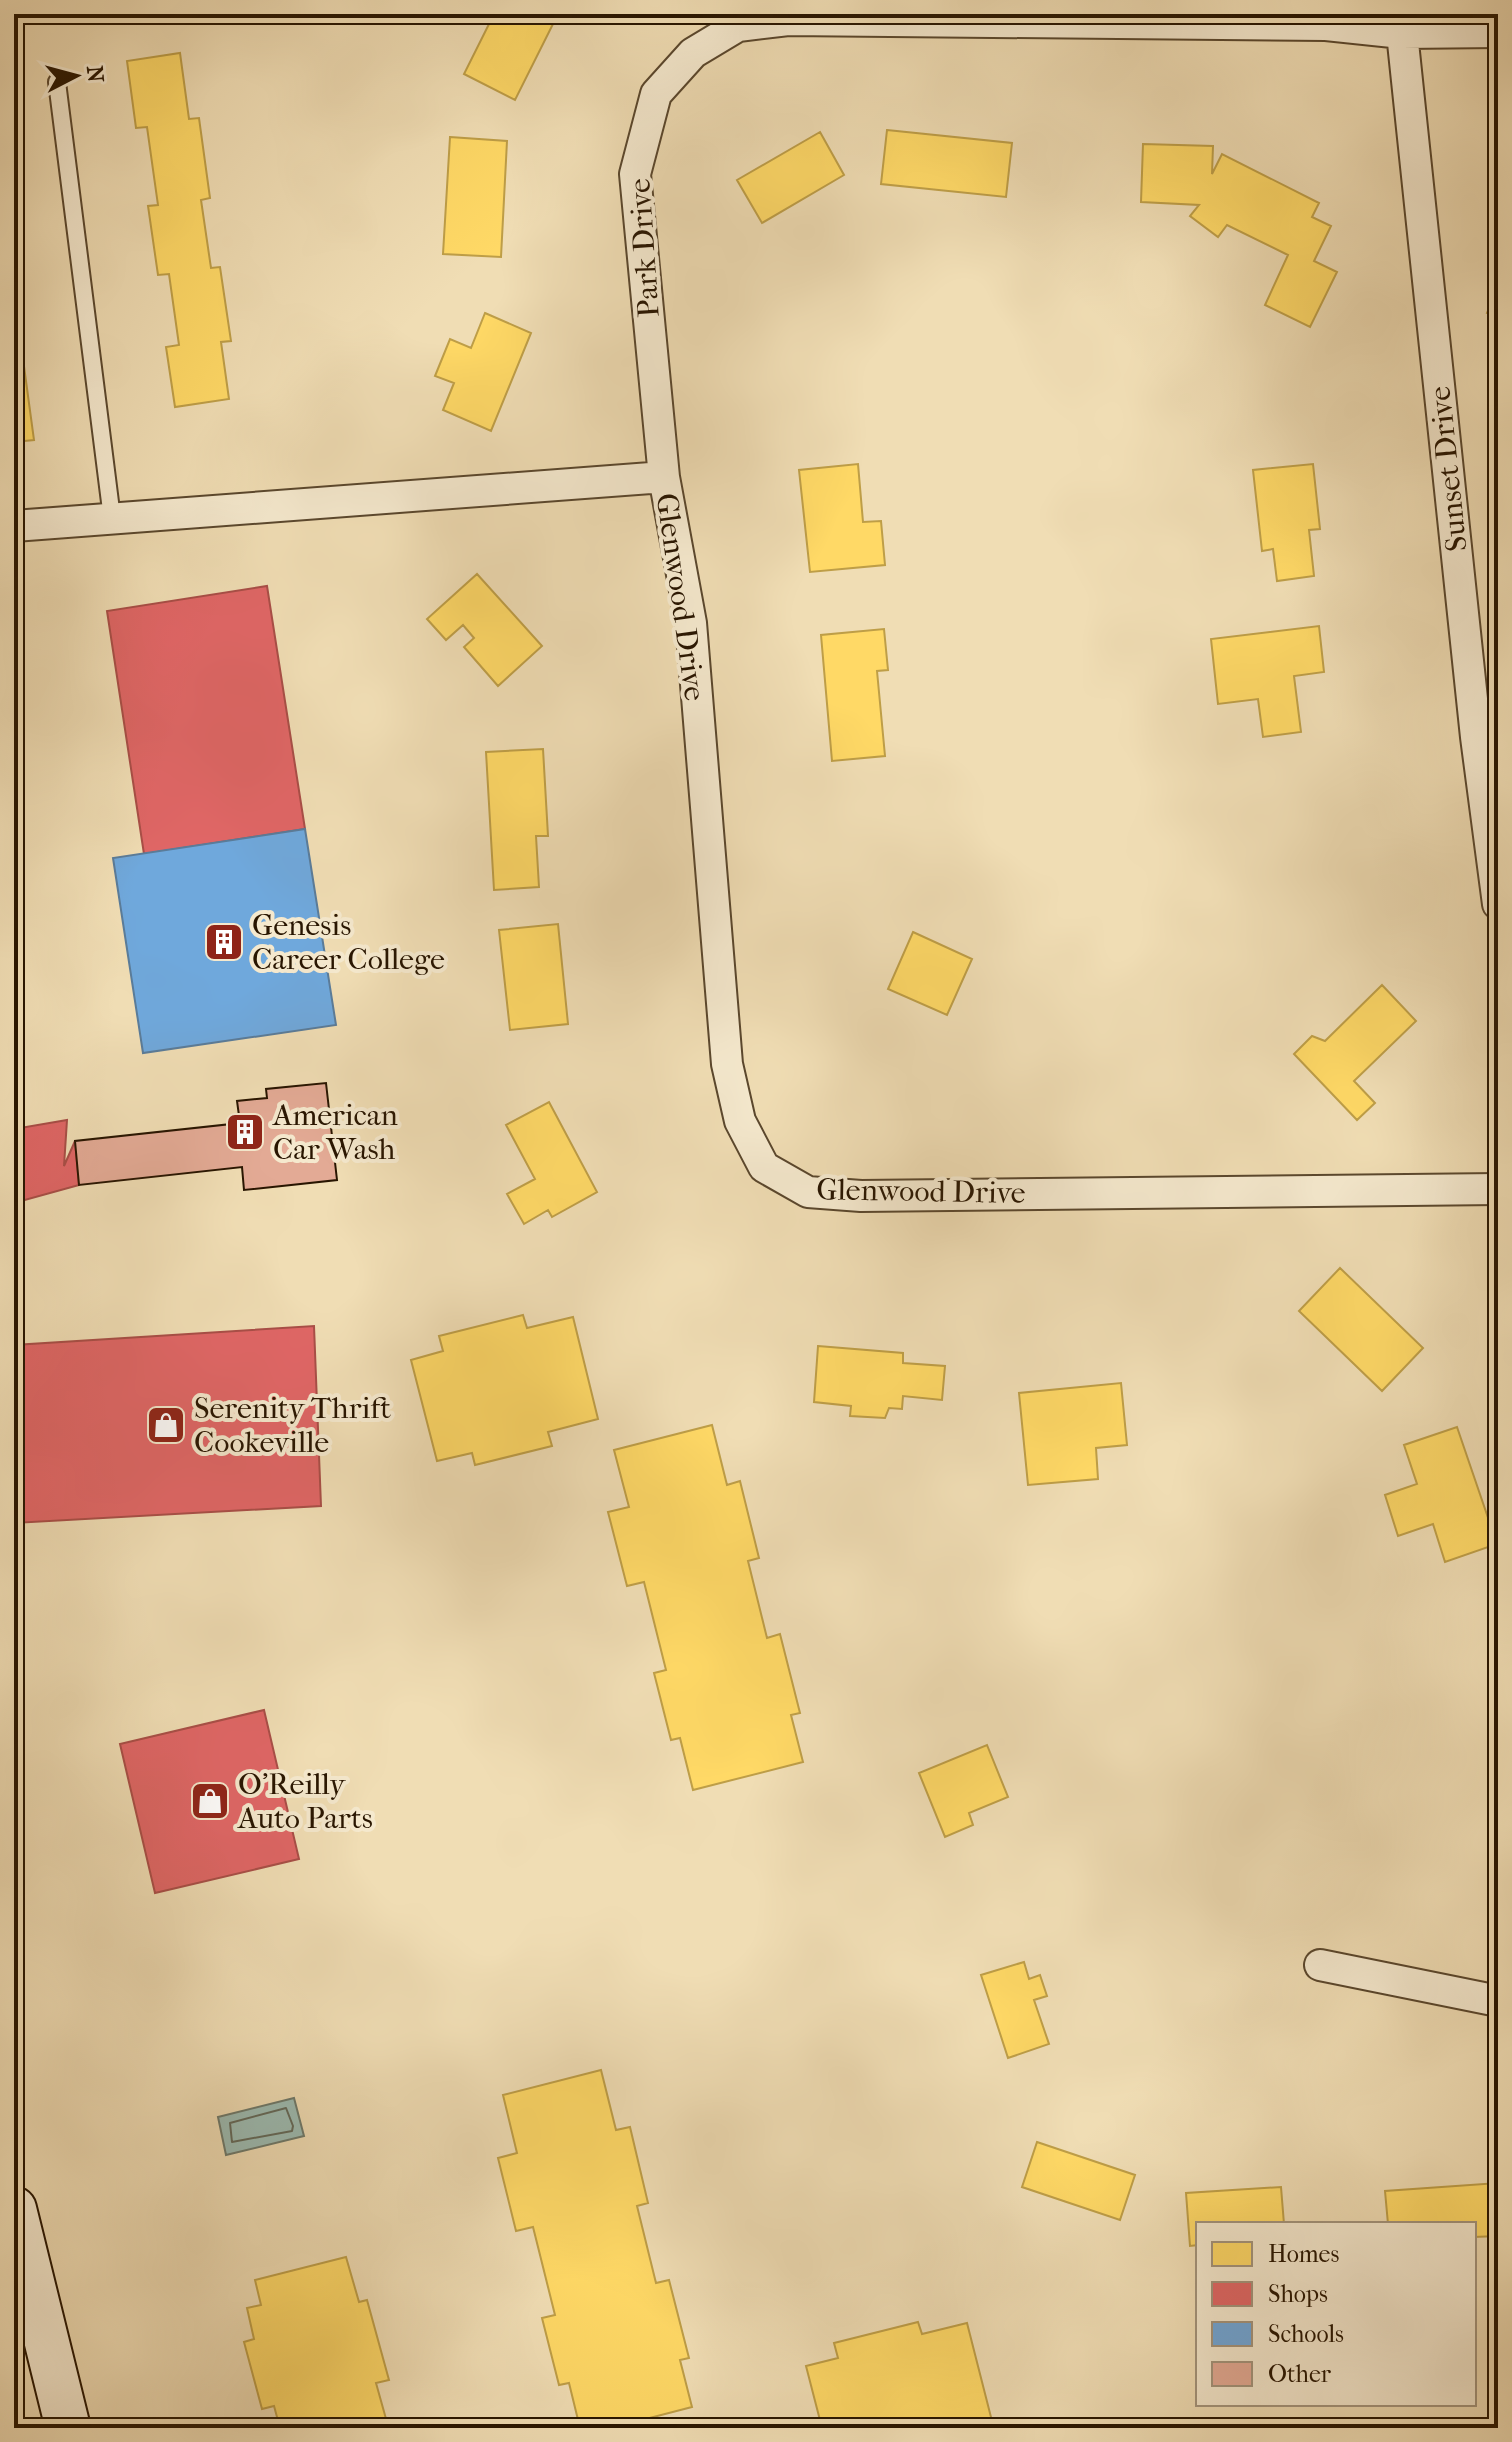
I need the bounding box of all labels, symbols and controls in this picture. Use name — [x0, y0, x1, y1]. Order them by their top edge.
north arrow — [36, 36, 116, 116]
text: N — [81, 64, 109, 84]
street label: Park Drive — [622, 177, 667, 319]
street label: Sunset Drive — [1422, 384, 1475, 553]
street label: Glenwood Drive — [649, 491, 712, 703]
place label: Genesis Career College — [252, 908, 445, 977]
building icon: Genesis Career College — [203, 921, 245, 963]
place label: American Car Wash — [272, 1098, 399, 1167]
building icon: American Car Wash — [224, 1111, 266, 1153]
street label: Glenwood Drive — [816, 1172, 1026, 1211]
place label: Serenity Thrift Cookeville — [194, 1391, 391, 1460]
shop icon: Serenity Thrift Cookeville — [145, 1404, 187, 1446]
place label: O'Reilly Auto Parts — [237, 1767, 373, 1836]
shop icon: O'Reilly Auto Parts — [189, 1780, 231, 1822]
legend — [1196, 2222, 1476, 2406]
text: Homes — [1268, 2240, 1339, 2268]
text: Shops — [1268, 2280, 1328, 2308]
text: Schools — [1268, 2320, 1344, 2348]
text: Other — [1268, 2360, 1332, 2388]

